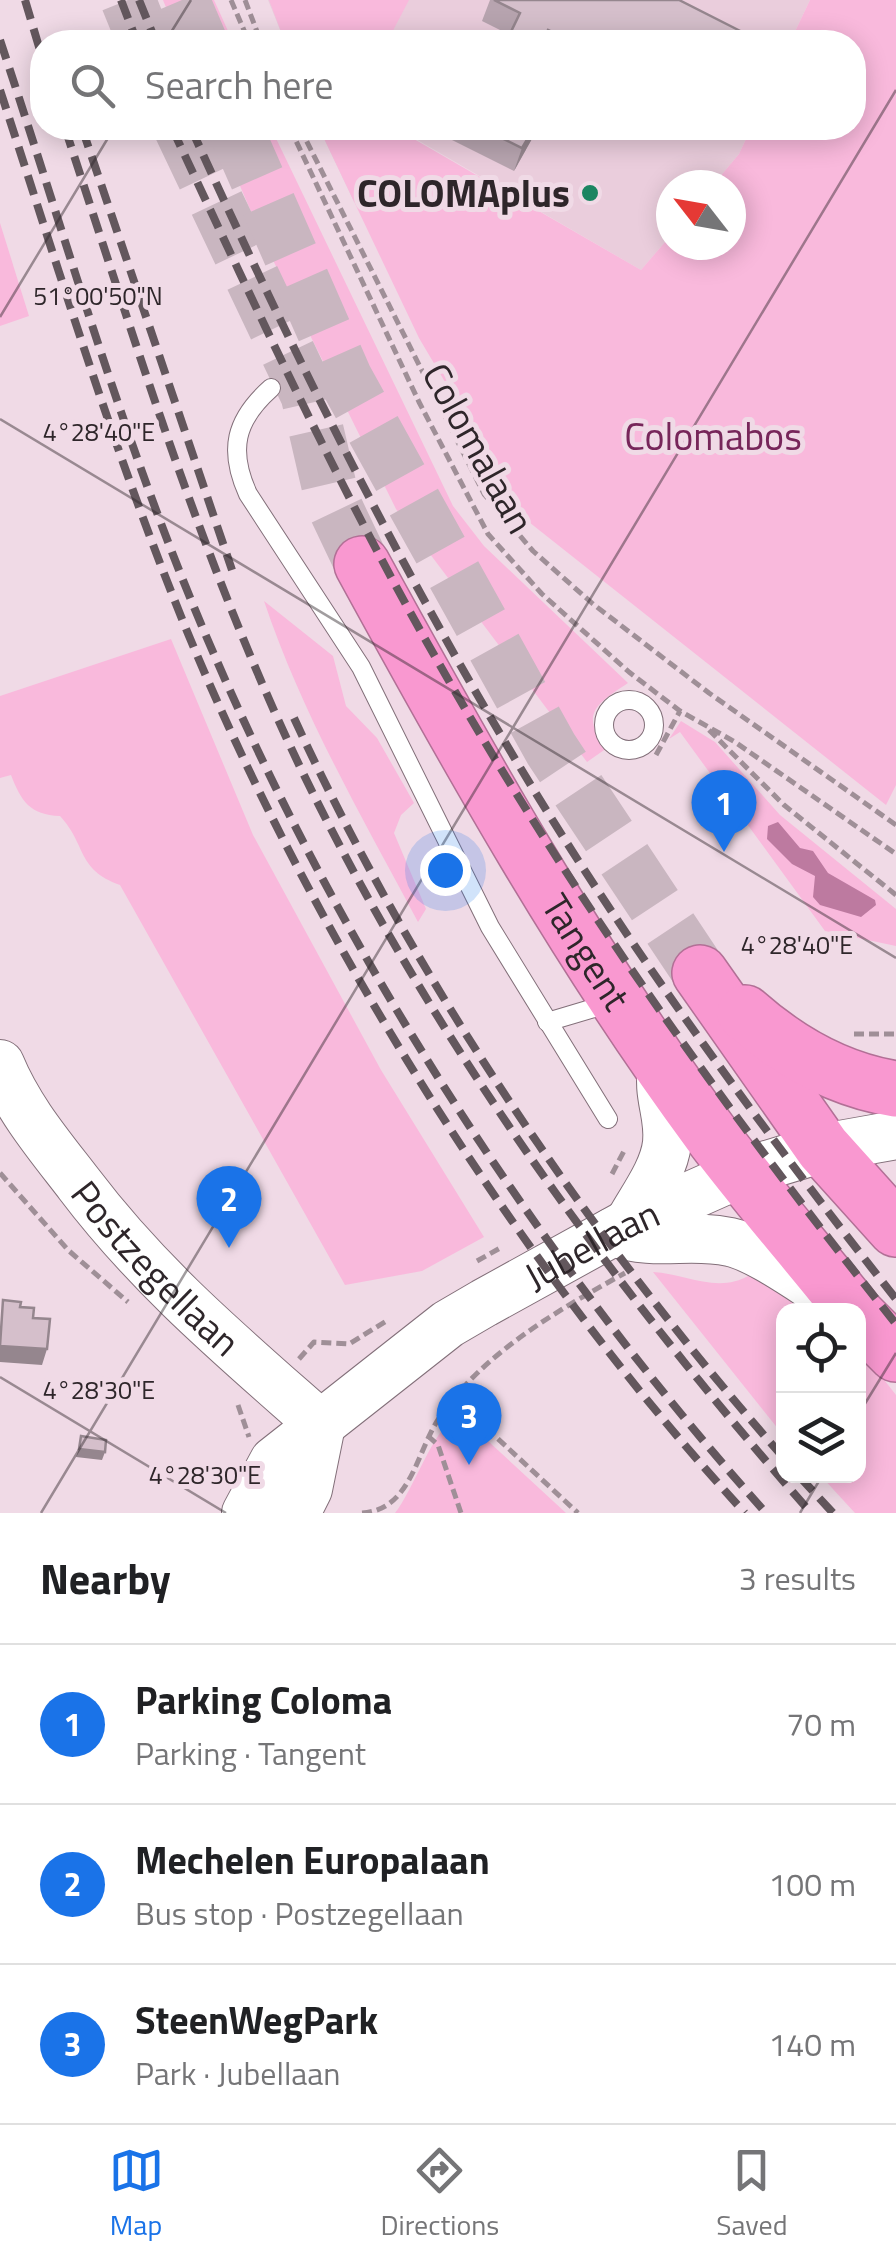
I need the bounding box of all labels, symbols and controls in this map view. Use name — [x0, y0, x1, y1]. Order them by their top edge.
search box — [30, 30, 866, 140]
text: Search here — [145, 56, 333, 114]
icon: search — [65, 58, 120, 113]
place label: COLOMAplus — [357, 164, 570, 222]
north arrow — [656, 170, 746, 260]
marker: COLOMAplus — [579, 182, 601, 204]
text: 51°00'50"N — [33, 277, 163, 315]
street label: Colomalaan — [408, 352, 550, 544]
park label: Colomabos — [624, 407, 802, 465]
text: 4°28'40"E — [43, 413, 155, 451]
pin: 1 — [692, 770, 756, 852]
your location — [420, 845, 471, 896]
street label: Tangent — [527, 882, 645, 1022]
text: 4°28'40"E — [741, 926, 853, 964]
pin: 2 — [196, 1166, 262, 1248]
street label: Postzegellaan — [57, 1168, 254, 1370]
street label: Jubellaan — [513, 1184, 669, 1304]
map controls — [776, 1303, 866, 1483]
button: locate — [776, 1303, 866, 1393]
text: 4°28'30"E — [43, 1371, 155, 1409]
pin: 3 — [436, 1382, 502, 1465]
button: layers — [776, 1393, 866, 1483]
text: 4°28'30"E — [149, 1456, 261, 1494]
text: Nearby — [40, 1546, 171, 1610]
text: 3 results — [739, 1554, 856, 1602]
text: Parking Coloma — [135, 1671, 392, 1729]
text: 1 — [64, 1700, 81, 1748]
text: 70 m — [786, 1700, 856, 1748]
text: Parking · Tangent — [135, 1729, 366, 1777]
text: Mechelen Europalaan — [135, 1831, 490, 1889]
text: 2 — [64, 1860, 81, 1908]
text: 100 m — [768, 1860, 856, 1908]
text: Bus stop · Postzegellaan — [135, 1889, 464, 1937]
text: SteenWegPark — [135, 1991, 378, 2049]
text: 3 — [64, 2020, 81, 2068]
text: 140 m — [768, 2020, 856, 2068]
text: Park · Jubellaan — [135, 2049, 341, 2097]
tab: Map — [109, 2143, 164, 2246]
tab: Directions — [381, 2143, 499, 2246]
tab: Saved — [716, 2143, 787, 2246]

